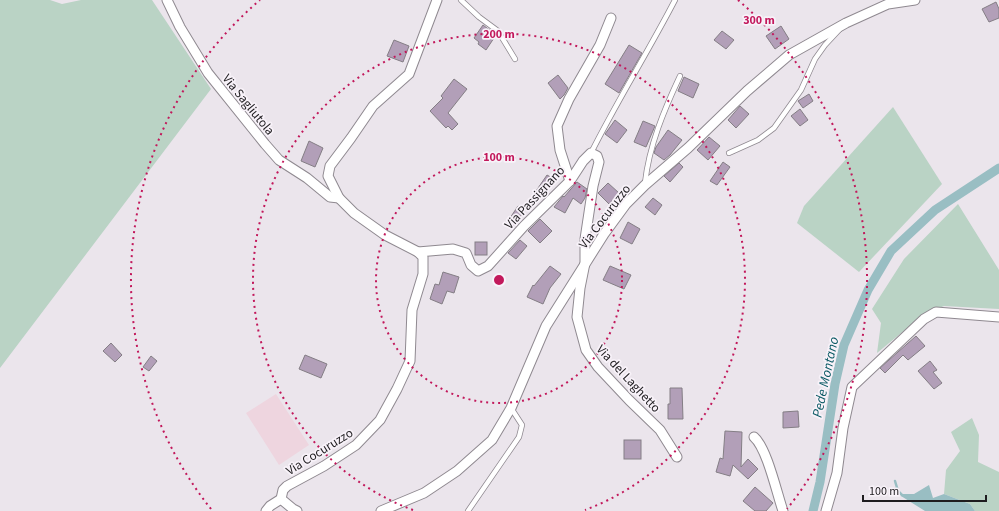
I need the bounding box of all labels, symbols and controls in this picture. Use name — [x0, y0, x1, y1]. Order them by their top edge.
text: 300 m — [743, 12, 775, 29]
text: 200 m — [483, 26, 515, 43]
street label: Via Sagliutola — [218, 70, 278, 139]
text: 100 m — [483, 149, 515, 166]
street label: Via Passignano — [501, 162, 569, 233]
street label: Via Cocuruzzo — [575, 181, 635, 252]
centre of rings — [492, 273, 506, 287]
water label: Pede Montano — [808, 335, 844, 419]
street label: Via del Laghetto — [592, 341, 664, 417]
street label: Via Cocuruzzo — [283, 424, 357, 480]
scale bar — [863, 477, 986, 503]
text: 100 m — [869, 483, 899, 500]

